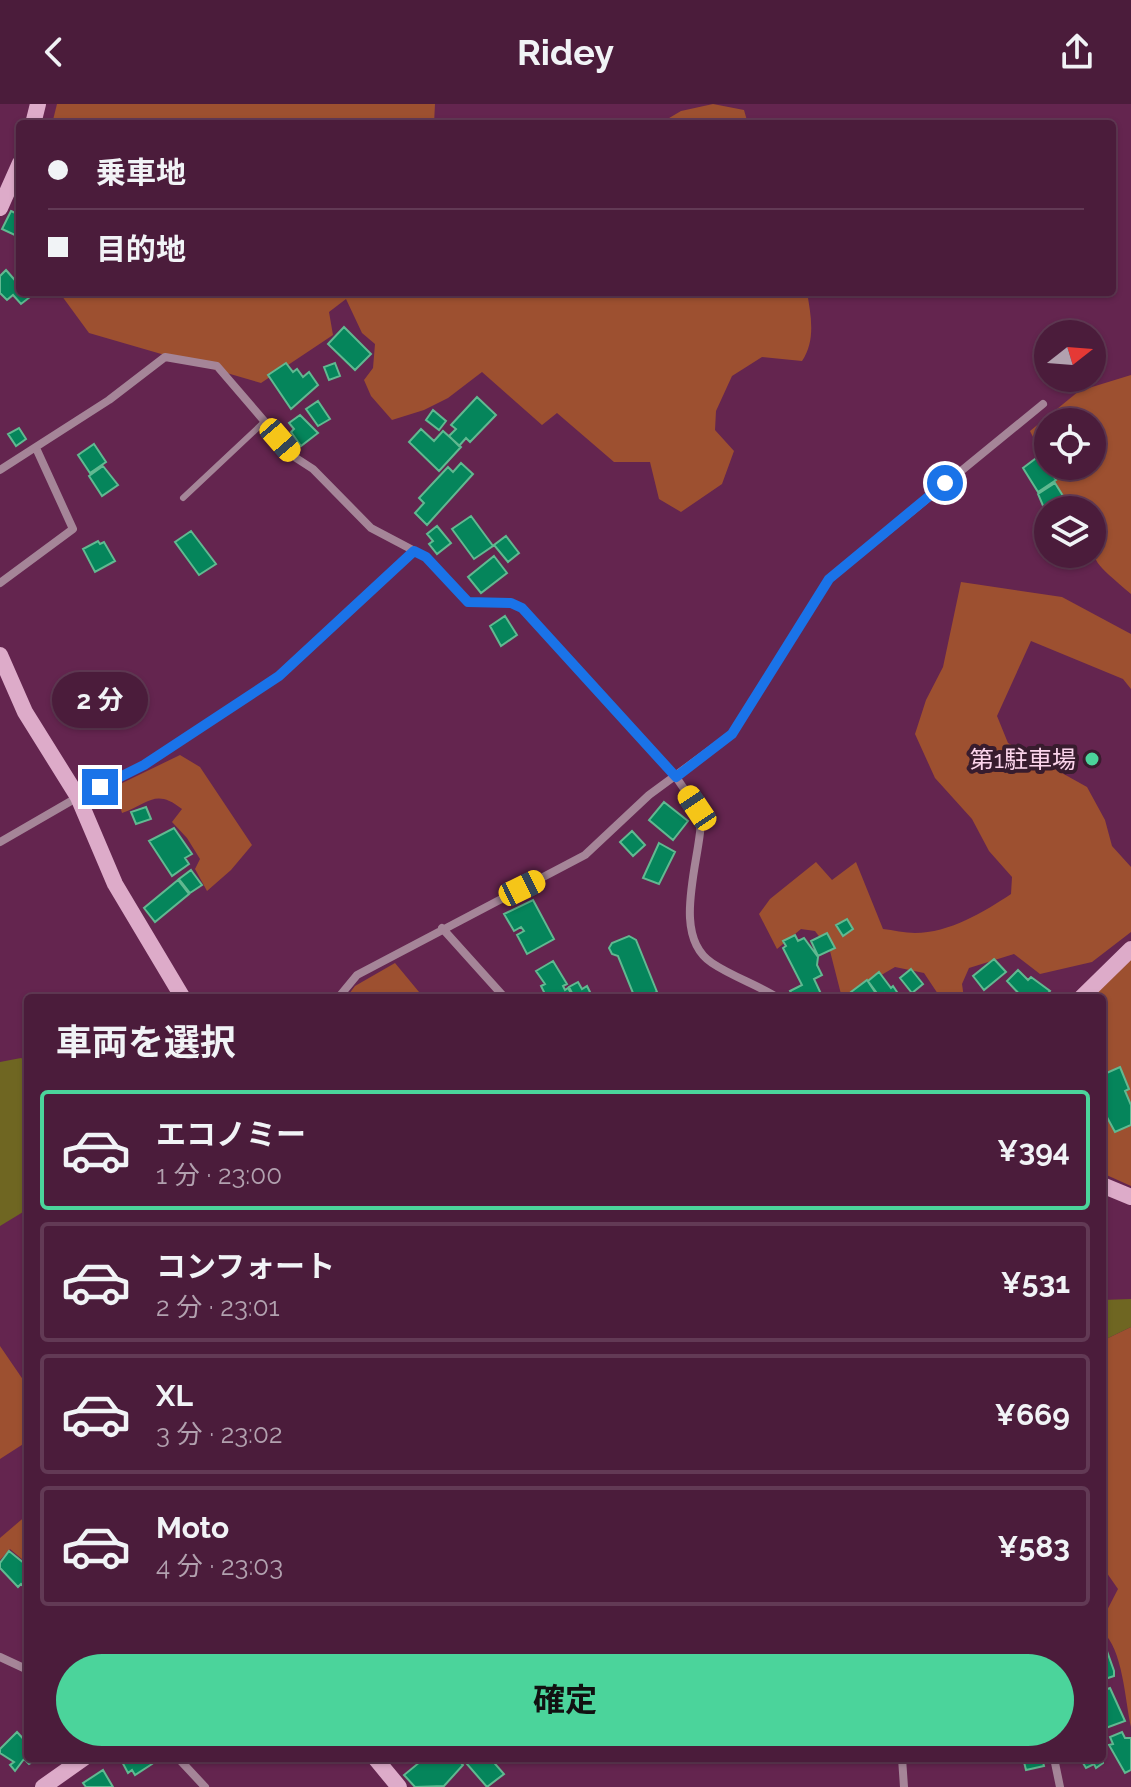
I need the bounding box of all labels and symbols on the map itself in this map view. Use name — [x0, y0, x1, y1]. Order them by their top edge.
north arrow — [1034, 320, 1106, 392]
car — [255, 414, 305, 466]
route start — [927, 465, 963, 501]
callout: 2 分 — [52, 671, 148, 727]
place label: 第1駐車場 — [970, 745, 1076, 774]
marker: 第1駐車場 — [1083, 750, 1101, 768]
route end — [82, 769, 118, 805]
car — [674, 781, 720, 835]
car — [495, 867, 549, 909]

